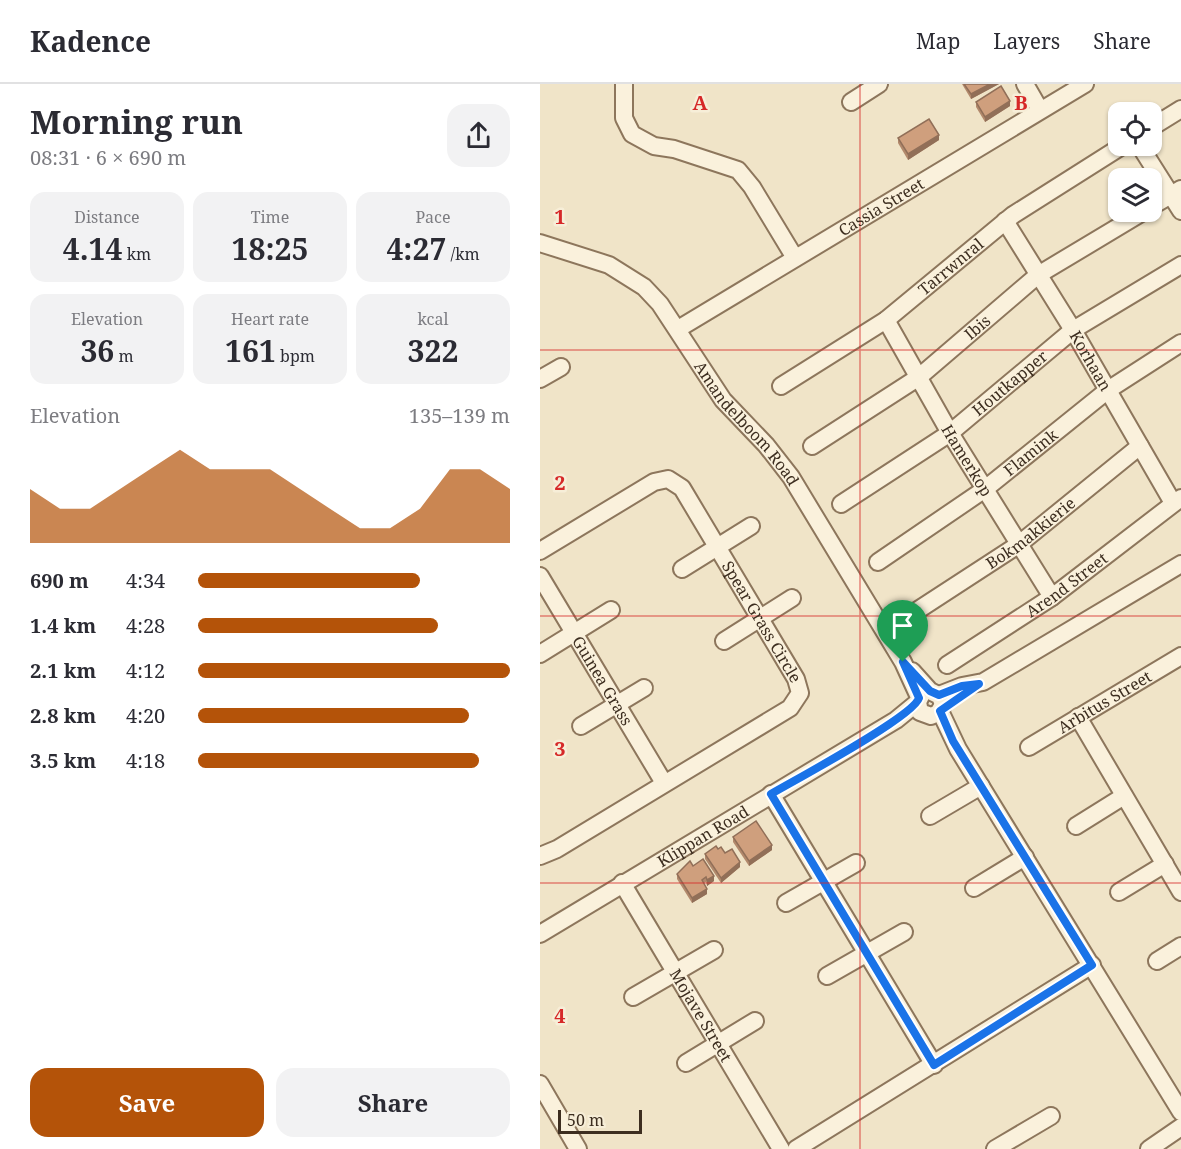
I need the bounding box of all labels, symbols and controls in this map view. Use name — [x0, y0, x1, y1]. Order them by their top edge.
text: Kadence — [30, 22, 151, 60]
text: Map — [916, 27, 960, 55]
text: Layers — [993, 27, 1060, 55]
text: Share — [1093, 27, 1151, 55]
text: A — [692, 89, 708, 116]
text: B — [1014, 89, 1028, 116]
text: Morning run — [30, 99, 243, 144]
map controls — [1108, 102, 1162, 222]
button: locate — [1108, 102, 1162, 156]
button: share — [447, 104, 510, 167]
text: 08:31 · 6 × 690 m — [30, 144, 186, 171]
button: layers — [1108, 168, 1162, 222]
street label: Cassia Street — [834, 172, 928, 241]
text: 1 — [554, 203, 566, 230]
text: Distance — [74, 206, 140, 228]
text: Time — [251, 206, 289, 228]
text: Pace — [415, 206, 451, 228]
text: 4.14 — [63, 228, 123, 269]
text: 18:25 — [232, 228, 308, 269]
text: 4:27 — [386, 228, 446, 269]
street label: Tarrwnral — [913, 233, 988, 300]
text: km — [123, 243, 151, 265]
text: /km — [446, 243, 480, 265]
text: Elevation — [71, 308, 143, 330]
text: Heart rate — [231, 308, 309, 330]
text: kcal — [418, 308, 448, 330]
street label: Ibis — [959, 310, 995, 345]
street label: Korhaan — [1065, 327, 1117, 395]
text: 36 — [80, 330, 114, 371]
text: 161 — [225, 330, 276, 371]
text: 322 — [408, 330, 458, 371]
text: m — [114, 345, 134, 367]
text: bpm — [276, 345, 315, 367]
street label: Houtkapper — [967, 345, 1052, 421]
street label: Amandelboom Road — [689, 357, 805, 490]
text: Elevation — [30, 402, 120, 429]
text: 135–139 m — [409, 402, 510, 429]
street label: Hamerkop — [936, 420, 998, 501]
street label: Flamink — [999, 424, 1063, 481]
text: 2 — [554, 469, 566, 496]
street label: Bokmakkierie — [982, 492, 1080, 574]
street label: Arend Street — [1021, 547, 1112, 622]
street label: Spear Grass Circle — [717, 557, 807, 687]
text: 690 m — [30, 567, 89, 594]
text: 4:34 — [126, 567, 165, 594]
pin — [877, 600, 928, 662]
icon: arrive — [886, 609, 919, 642]
text: 1.4 km — [30, 612, 96, 639]
text: 4:28 — [126, 612, 165, 639]
street label: Guinea Grass — [567, 632, 638, 730]
text: 2.1 km — [30, 657, 96, 684]
text: 4:12 — [126, 657, 165, 684]
street label: Arbitus Street — [1054, 665, 1156, 738]
text: 2.8 km — [30, 702, 96, 729]
text: 4:20 — [126, 702, 165, 729]
text: 3 — [554, 735, 566, 762]
text: 3.5 km — [30, 747, 96, 774]
text: 4:18 — [126, 747, 165, 774]
street label: Klippan Road — [653, 800, 753, 872]
street label: Mojave Street — [665, 965, 738, 1066]
text: 4 — [554, 1002, 566, 1029]
button: Save — [30, 1068, 264, 1137]
button: Share — [276, 1068, 510, 1137]
scale bar — [558, 1107, 642, 1134]
text: 50 m — [567, 1109, 604, 1131]

